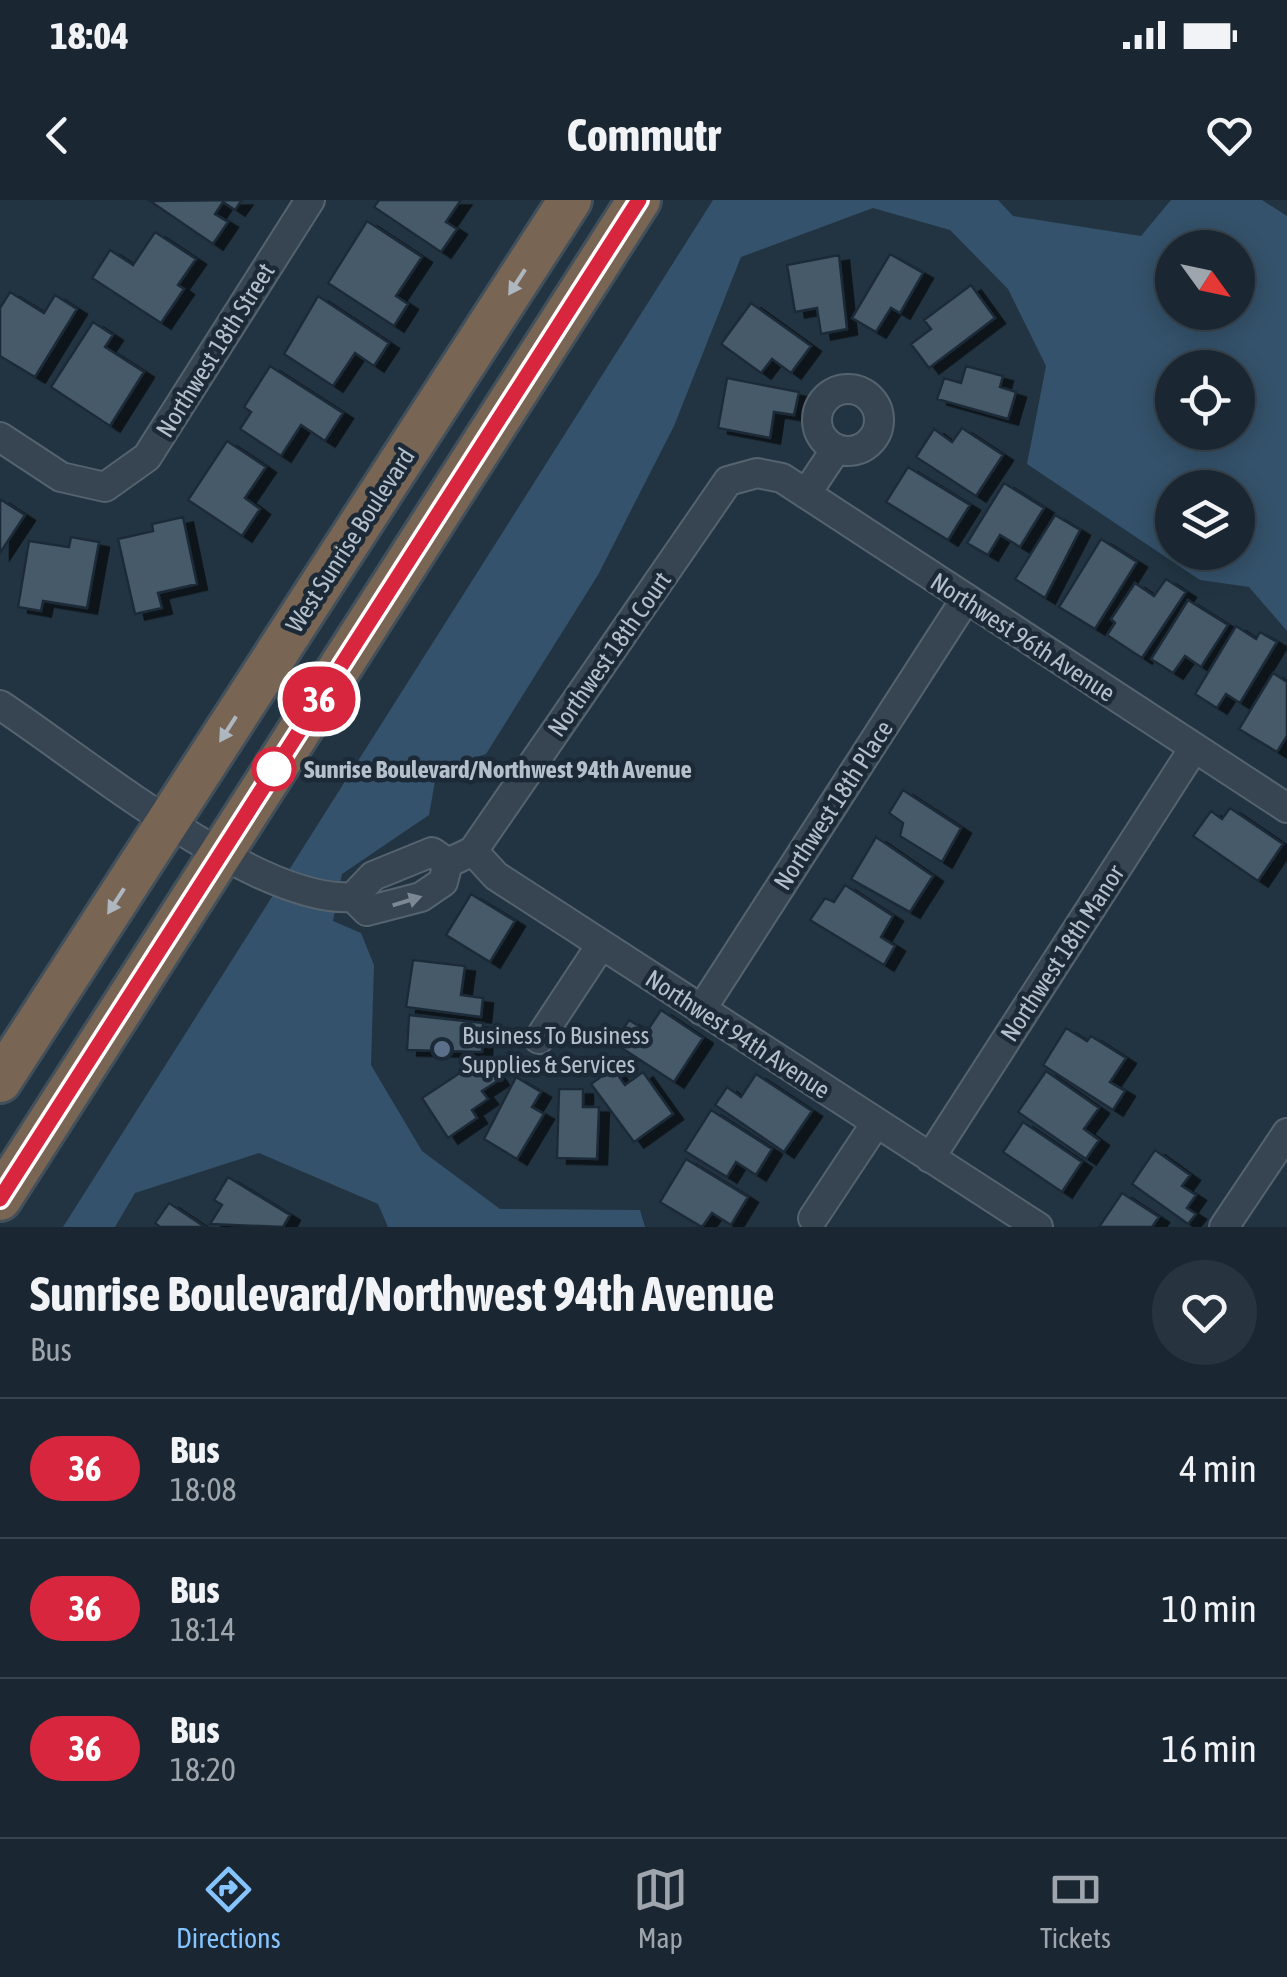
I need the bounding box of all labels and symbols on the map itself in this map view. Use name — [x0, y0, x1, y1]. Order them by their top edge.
north arrow — [1155, 230, 1255, 330]
street label: Northwest 18th Street — [150, 258, 280, 442]
one-way arrow — [509, 268, 527, 296]
street label: West Sunrise Boulevard — [280, 443, 420, 637]
street label: Northwest 18th Court — [542, 566, 676, 742]
street label: Northwest 96th Avenue — [926, 567, 1120, 707]
line badge: 36 — [274, 666, 364, 732]
one-way arrow — [219, 715, 237, 742]
street label: Northwest 18th Place — [768, 715, 898, 895]
marker: Sunrise Boulevard/Northwest 94th Avenue — [253, 748, 295, 790]
place label: Sunrise Boulevard/Northwest 94th Avenue — [304, 755, 692, 783]
street label: Northwest 18th Manor — [995, 859, 1130, 1046]
one-way arrow — [108, 887, 125, 915]
one-way arrow — [392, 893, 422, 908]
street label: Northwest 94th Avenue — [641, 964, 835, 1104]
place label: Business To Business Supplies & Services — [462, 1021, 650, 1078]
marker: Business To Business Supplies & Services — [431, 1038, 453, 1060]

